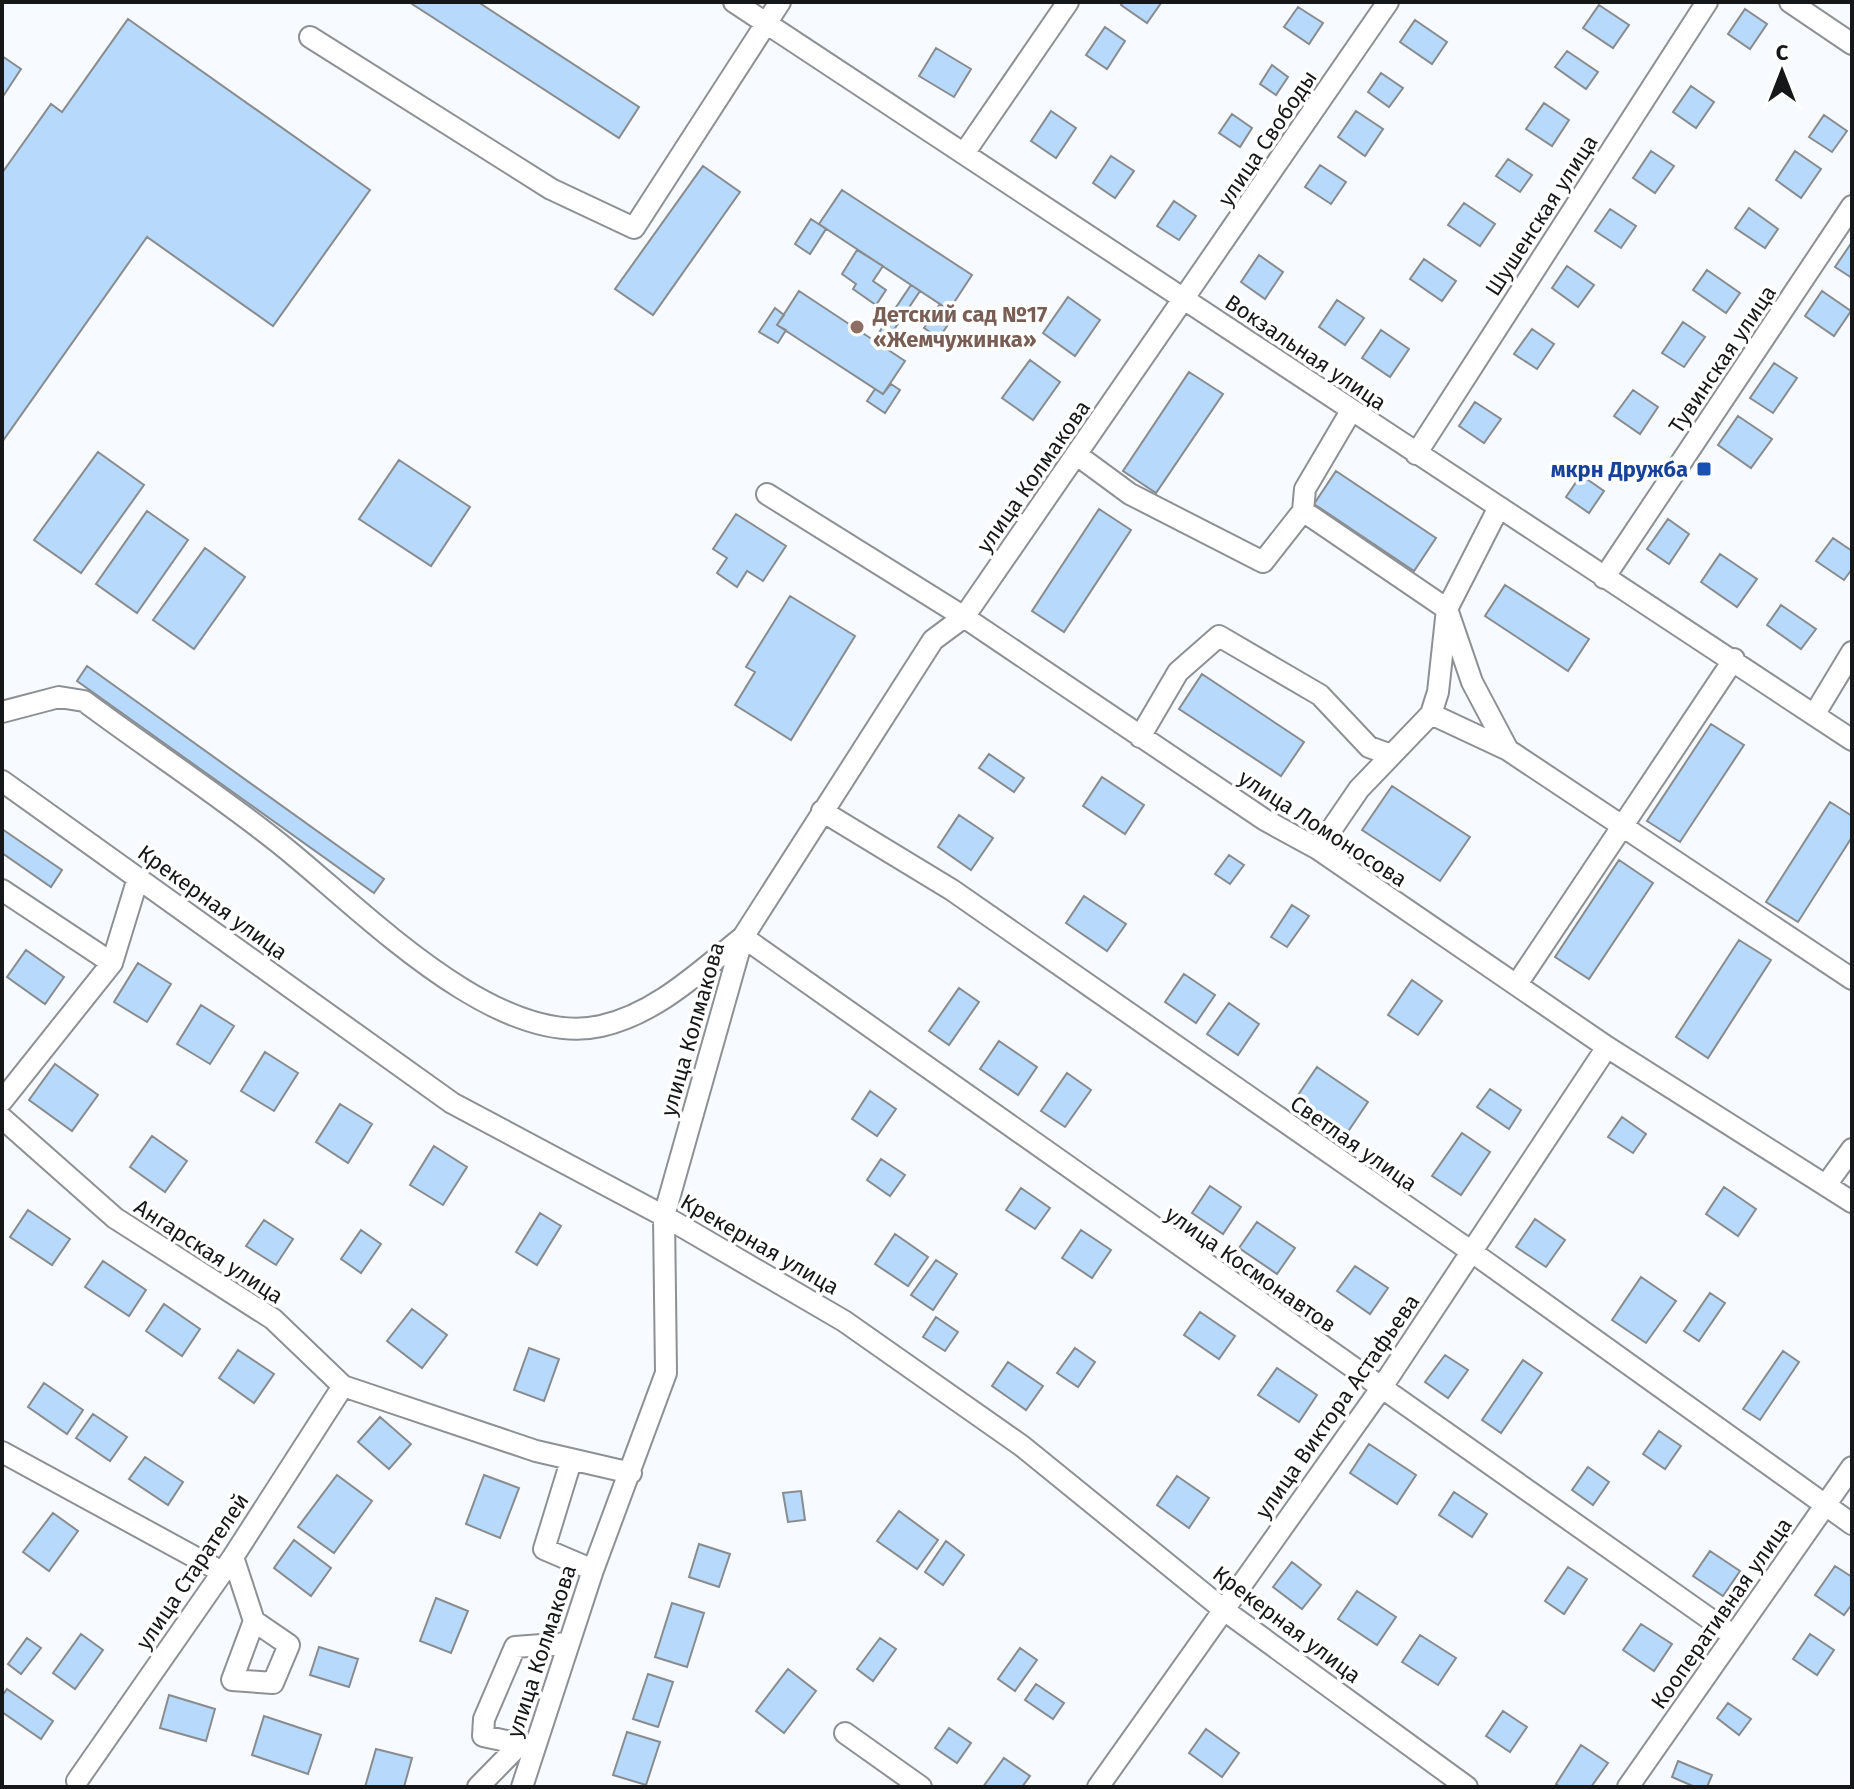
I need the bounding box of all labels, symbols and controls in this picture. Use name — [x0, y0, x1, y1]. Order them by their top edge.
north arrow — [1742, 32, 1822, 112]
text: С — [1776, 39, 1789, 66]
street label: улица Свободы — [1212, 65, 1323, 211]
street label: Шушенская улица — [1479, 130, 1604, 301]
street label: Тувинская улица — [1663, 280, 1782, 438]
street label: Вокзальная улица — [1220, 288, 1391, 416]
place label: Детский сад №17 «Жемчужинка» — [872, 301, 1047, 353]
marker: Детский сад №17 «Жемчужинка» — [848, 318, 866, 336]
street label: улица Колмакова — [971, 395, 1096, 558]
place label: мкрн Дружба — [1551, 456, 1688, 483]
marker: мкрн Дружба — [1695, 460, 1713, 478]
street label: улица Ломоносова — [1234, 764, 1412, 893]
street label: Крекерная улица — [133, 839, 293, 966]
street label: улица Колмакова — [655, 939, 730, 1119]
street label: Светлая улица — [1285, 1090, 1422, 1197]
street label: Крекерная улица — [676, 1188, 844, 1301]
street label: Ангарская улица — [129, 1193, 288, 1310]
street label: улица Космонавтов — [1160, 1200, 1341, 1339]
street label: улица Виктора Астафьева — [1250, 1289, 1425, 1524]
street label: улица Старателей — [130, 1488, 255, 1655]
street label: Кооперативная улица — [1645, 1512, 1798, 1714]
street label: Крекерная улица — [1207, 1560, 1366, 1689]
street label: улица Колмакова — [501, 1561, 582, 1741]

